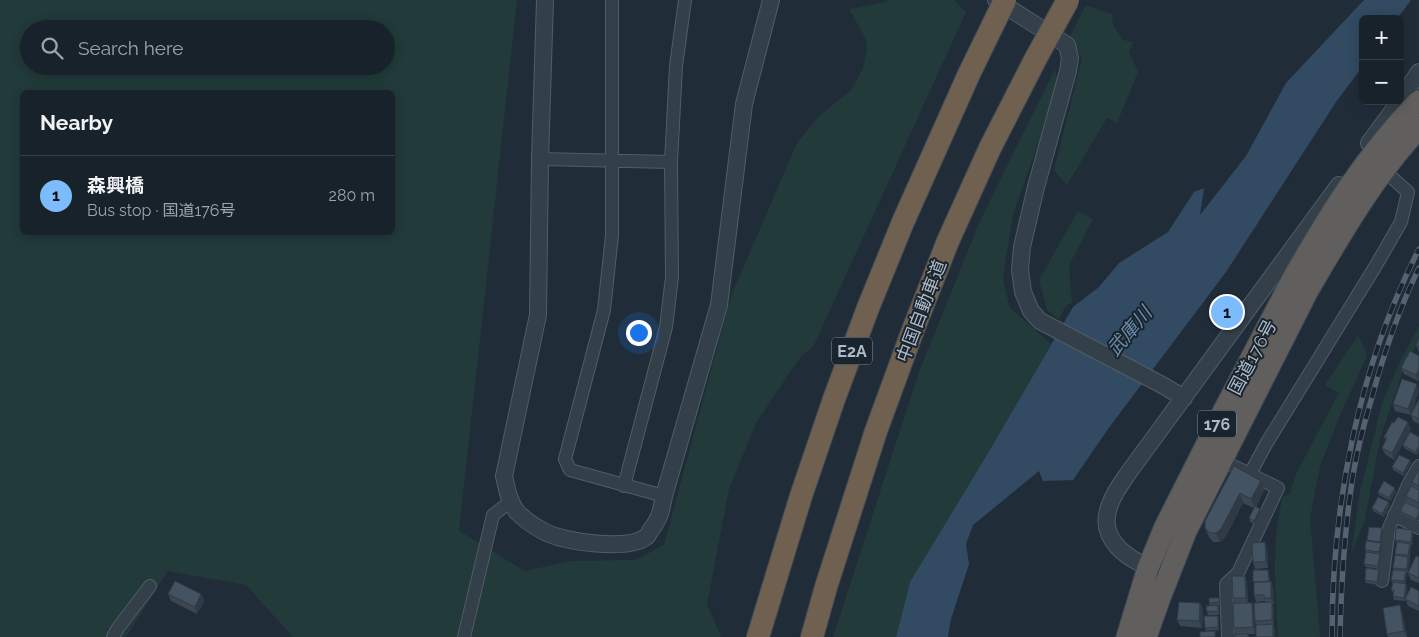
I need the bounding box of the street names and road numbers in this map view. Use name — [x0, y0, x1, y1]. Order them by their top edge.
street label: 中国自動車道 — [892, 257, 950, 365]
street label: 国道176号 — [1223, 316, 1281, 398]
road number: E2A — [832, 338, 872, 364]
road number: 176 — [1198, 410, 1236, 438]

